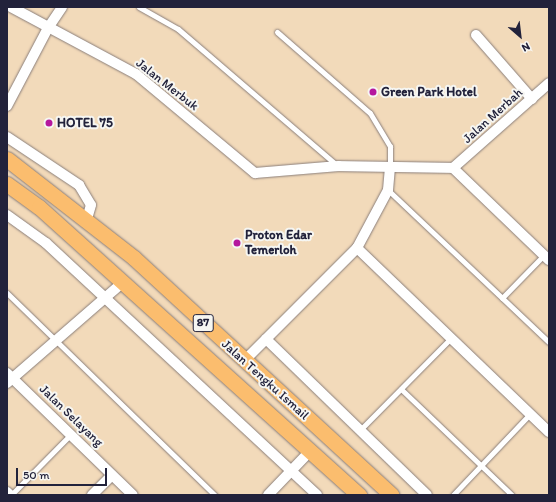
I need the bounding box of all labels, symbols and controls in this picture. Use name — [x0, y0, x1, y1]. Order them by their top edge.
north arrow — [500, 16, 540, 56]
text: N — [520, 40, 532, 55]
street label: Jalan Merbuk — [133, 56, 201, 114]
place label: Green Park Hotel — [381, 84, 476, 100]
street label: Jalan Merbah — [460, 85, 526, 147]
marker: Green Park Hotel — [368, 87, 378, 97]
place label: HOTEL 75 — [57, 115, 113, 131]
marker: HOTEL 75 — [44, 118, 54, 128]
place label: Proton Edar Temerloh — [245, 228, 312, 259]
marker: Proton Edar Temerloh — [232, 238, 242, 248]
road number: 87 — [192, 313, 214, 333]
street label: Jalan Tengku Ismail — [219, 337, 311, 423]
street label: Jalan Selayang — [36, 381, 106, 451]
scale bar — [18, 460, 109, 486]
text: 50 m — [23, 468, 49, 482]

